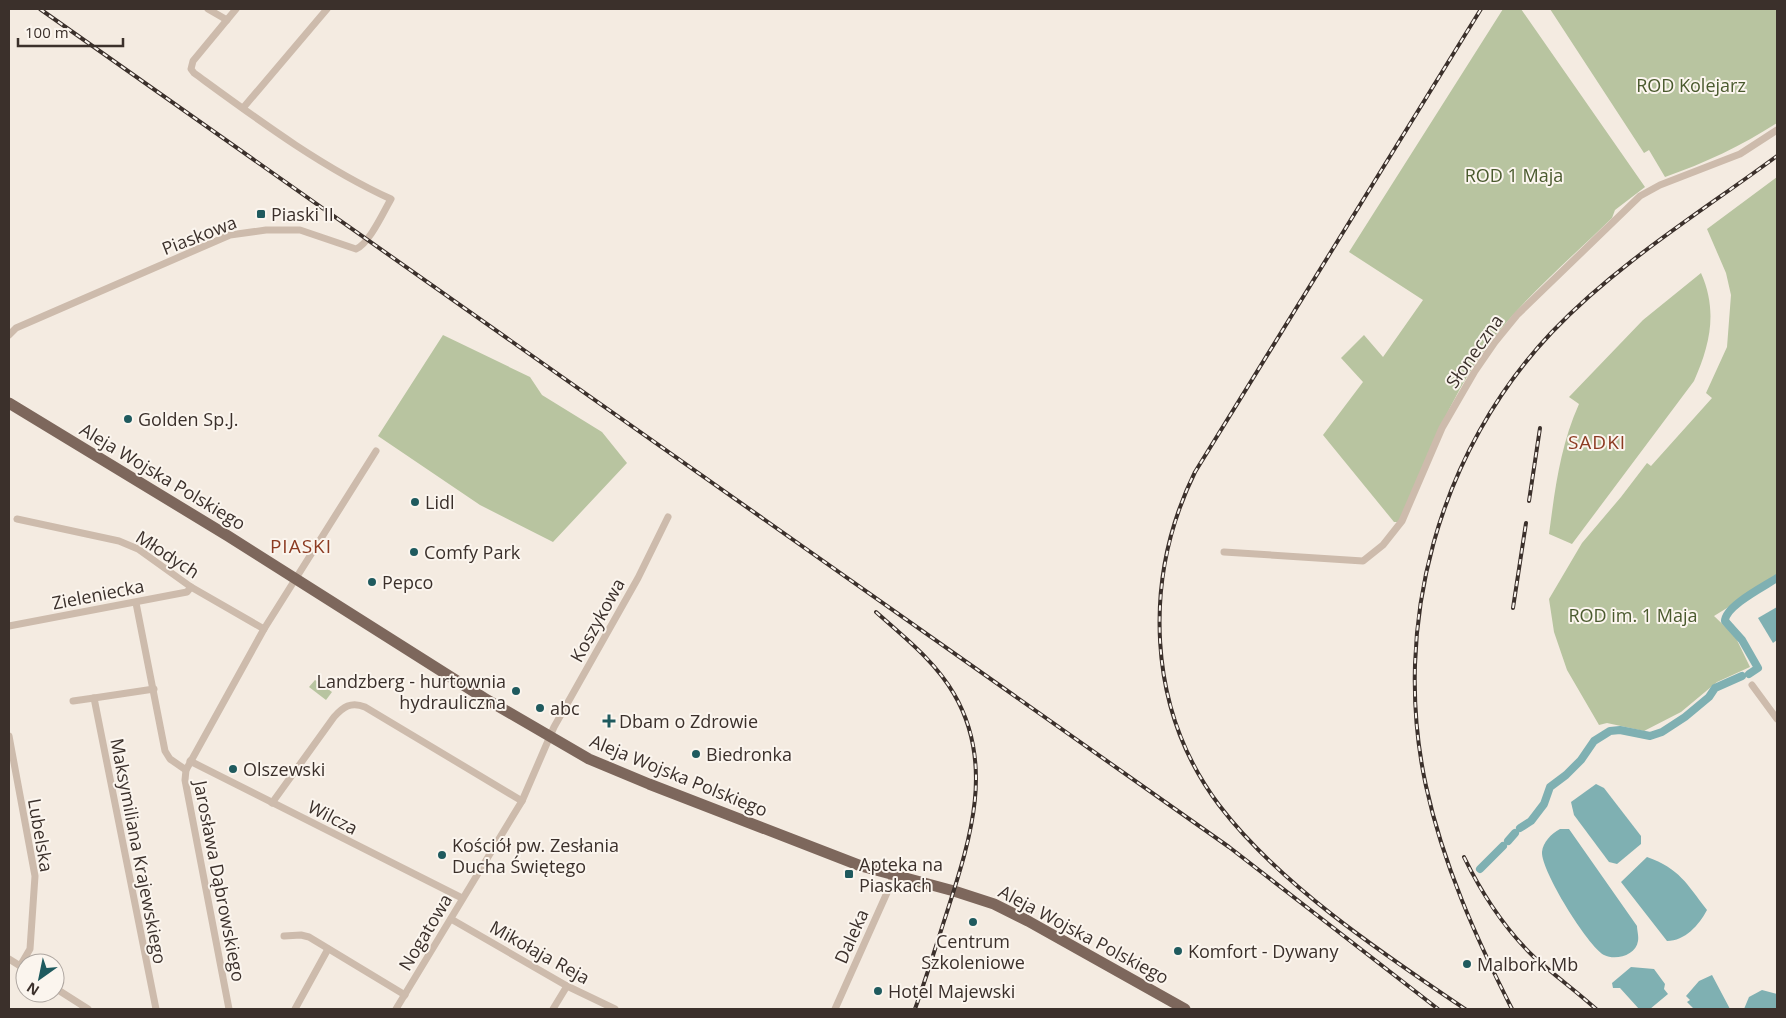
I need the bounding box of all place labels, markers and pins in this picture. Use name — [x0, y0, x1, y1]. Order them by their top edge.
place label: Piaski II — [271, 202, 334, 226]
marker: Piaski II — [255, 208, 267, 220]
place label: Golden Sp.J. — [138, 407, 238, 431]
marker: Golden Sp.J. — [122, 413, 134, 425]
place label: Lidl — [425, 490, 455, 514]
marker: Lidl — [409, 496, 421, 508]
place label: Comfy Park — [424, 540, 521, 564]
marker: Comfy Park — [408, 546, 420, 558]
place label: Pepco — [382, 570, 433, 594]
marker: Pepco — [366, 576, 378, 588]
place label: Landzberg - hurtownia hydrauliczna — [317, 669, 506, 714]
marker: Landzberg - hurtownia hydrauliczna — [510, 685, 522, 697]
place label: abc — [550, 696, 580, 720]
marker: abc — [534, 702, 546, 714]
place label: Dbam o Zdrowie — [619, 709, 758, 733]
marker: Dbam o Zdrowie — [603, 715, 615, 727]
place label: Biedronka — [706, 742, 792, 766]
marker: Biedronka — [690, 748, 702, 760]
place label: Olszewski — [243, 757, 325, 781]
marker: Olszewski — [227, 763, 239, 775]
place label: Kościół pw. Zesłania Ducha Świętego — [452, 833, 619, 878]
marker: Kościół pw. Zesłania Ducha Świętego — [436, 849, 448, 861]
place label: Apteka na Piaskach — [859, 852, 943, 897]
marker: Apteka na Piaskach — [843, 868, 855, 880]
marker: Centrum Szkoleniowe — [967, 916, 979, 928]
place label: Centrum Szkoleniowe — [921, 929, 1025, 974]
place label: Komfort - Dywany — [1188, 939, 1339, 963]
marker: Komfort - Dywany — [1172, 945, 1184, 957]
place label: Malbork Mb — [1477, 952, 1578, 976]
marker: Malbork Mb — [1461, 958, 1473, 970]
place label: Hotel Majewski — [888, 979, 1015, 1003]
marker: Hotel Majewski — [872, 985, 884, 997]

